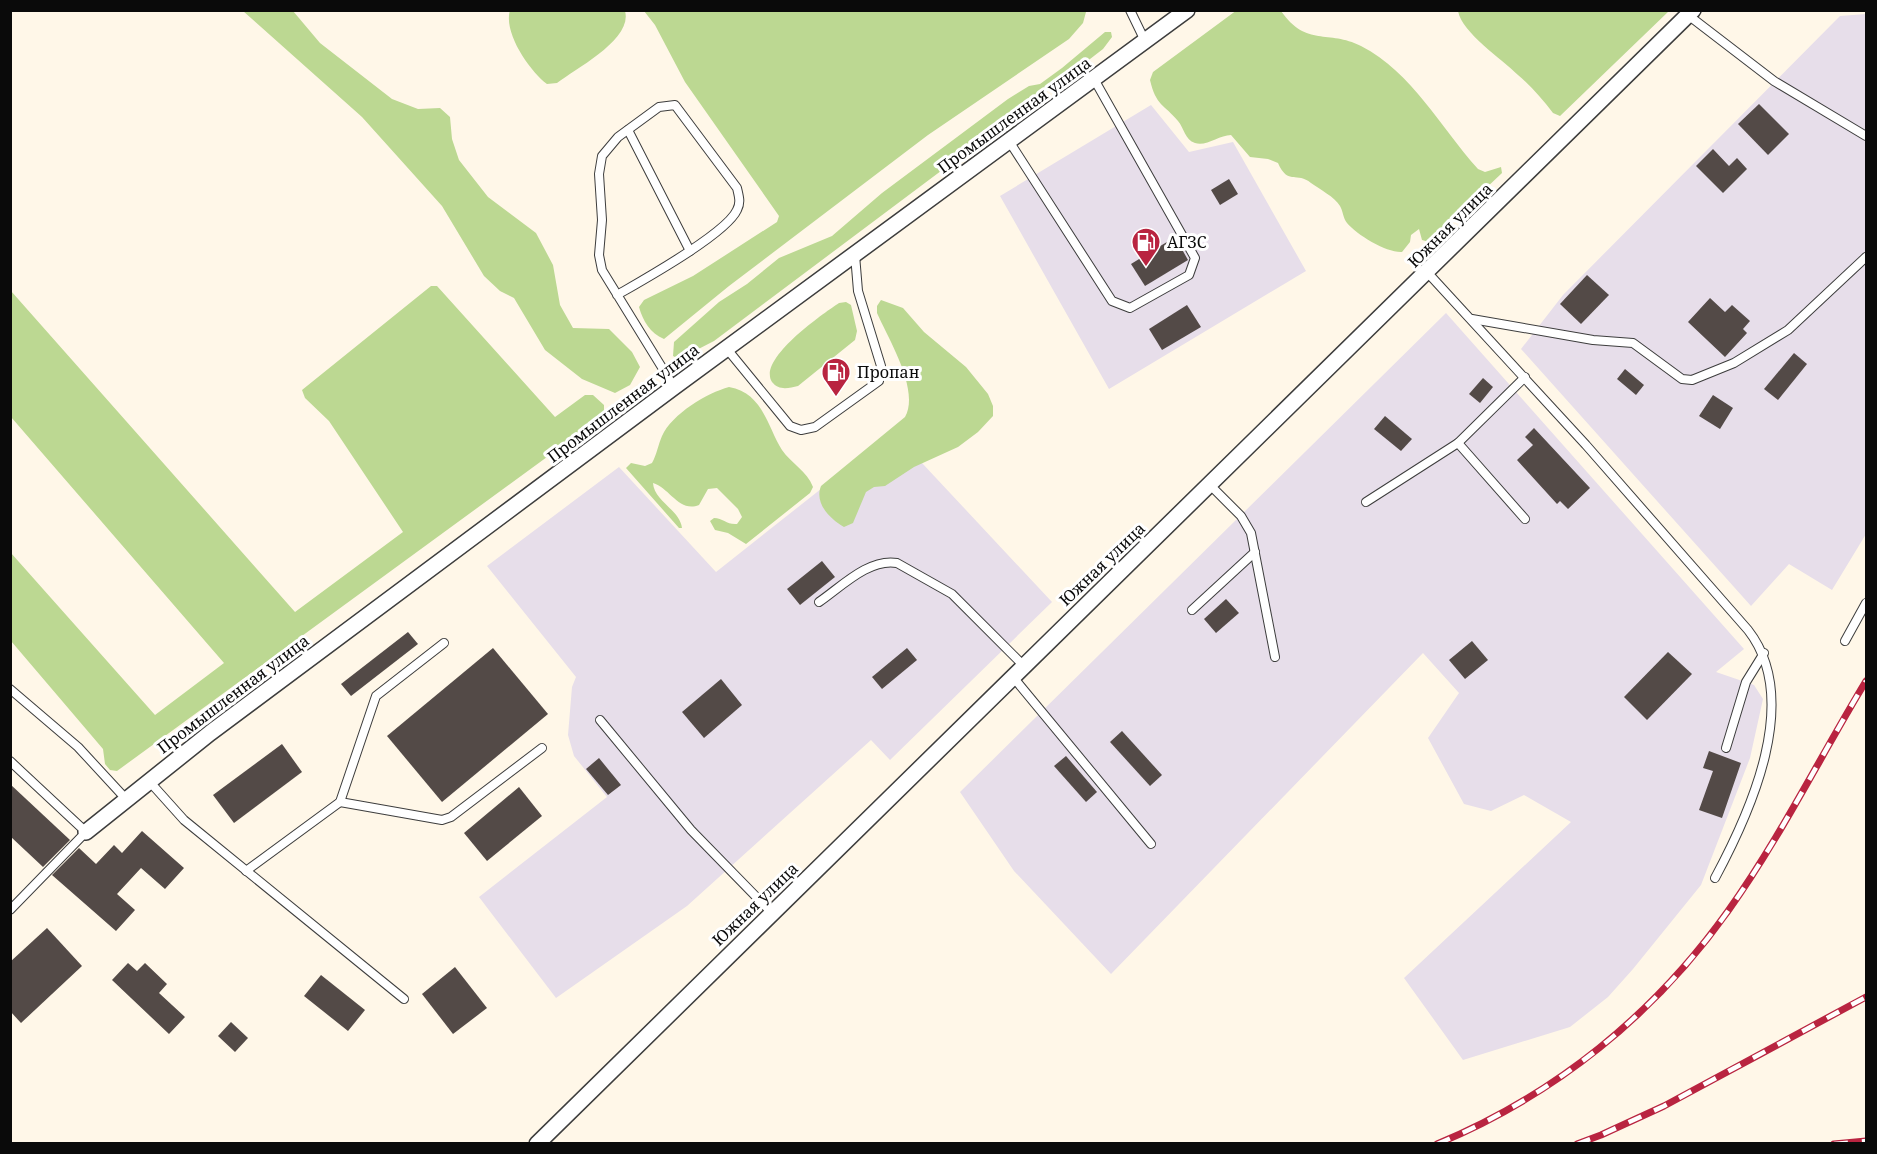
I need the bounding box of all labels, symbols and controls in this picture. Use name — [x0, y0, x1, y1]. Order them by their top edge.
street label: Промышленная улица — [933, 52, 1095, 178]
street label: Южная улица — [1403, 178, 1497, 272]
fuel station icon: АГЗС — [1130, 226, 1162, 268]
place label: АГЗС — [1167, 231, 1207, 253]
street label: Промышленная улица — [542, 339, 704, 467]
fuel station icon: Пропан — [820, 356, 852, 398]
place label: Пропан — [857, 361, 920, 383]
street label: Южная улица — [1054, 517, 1150, 611]
street label: Промышленная улица — [152, 630, 314, 758]
street label: Южная улица — [707, 857, 803, 951]

